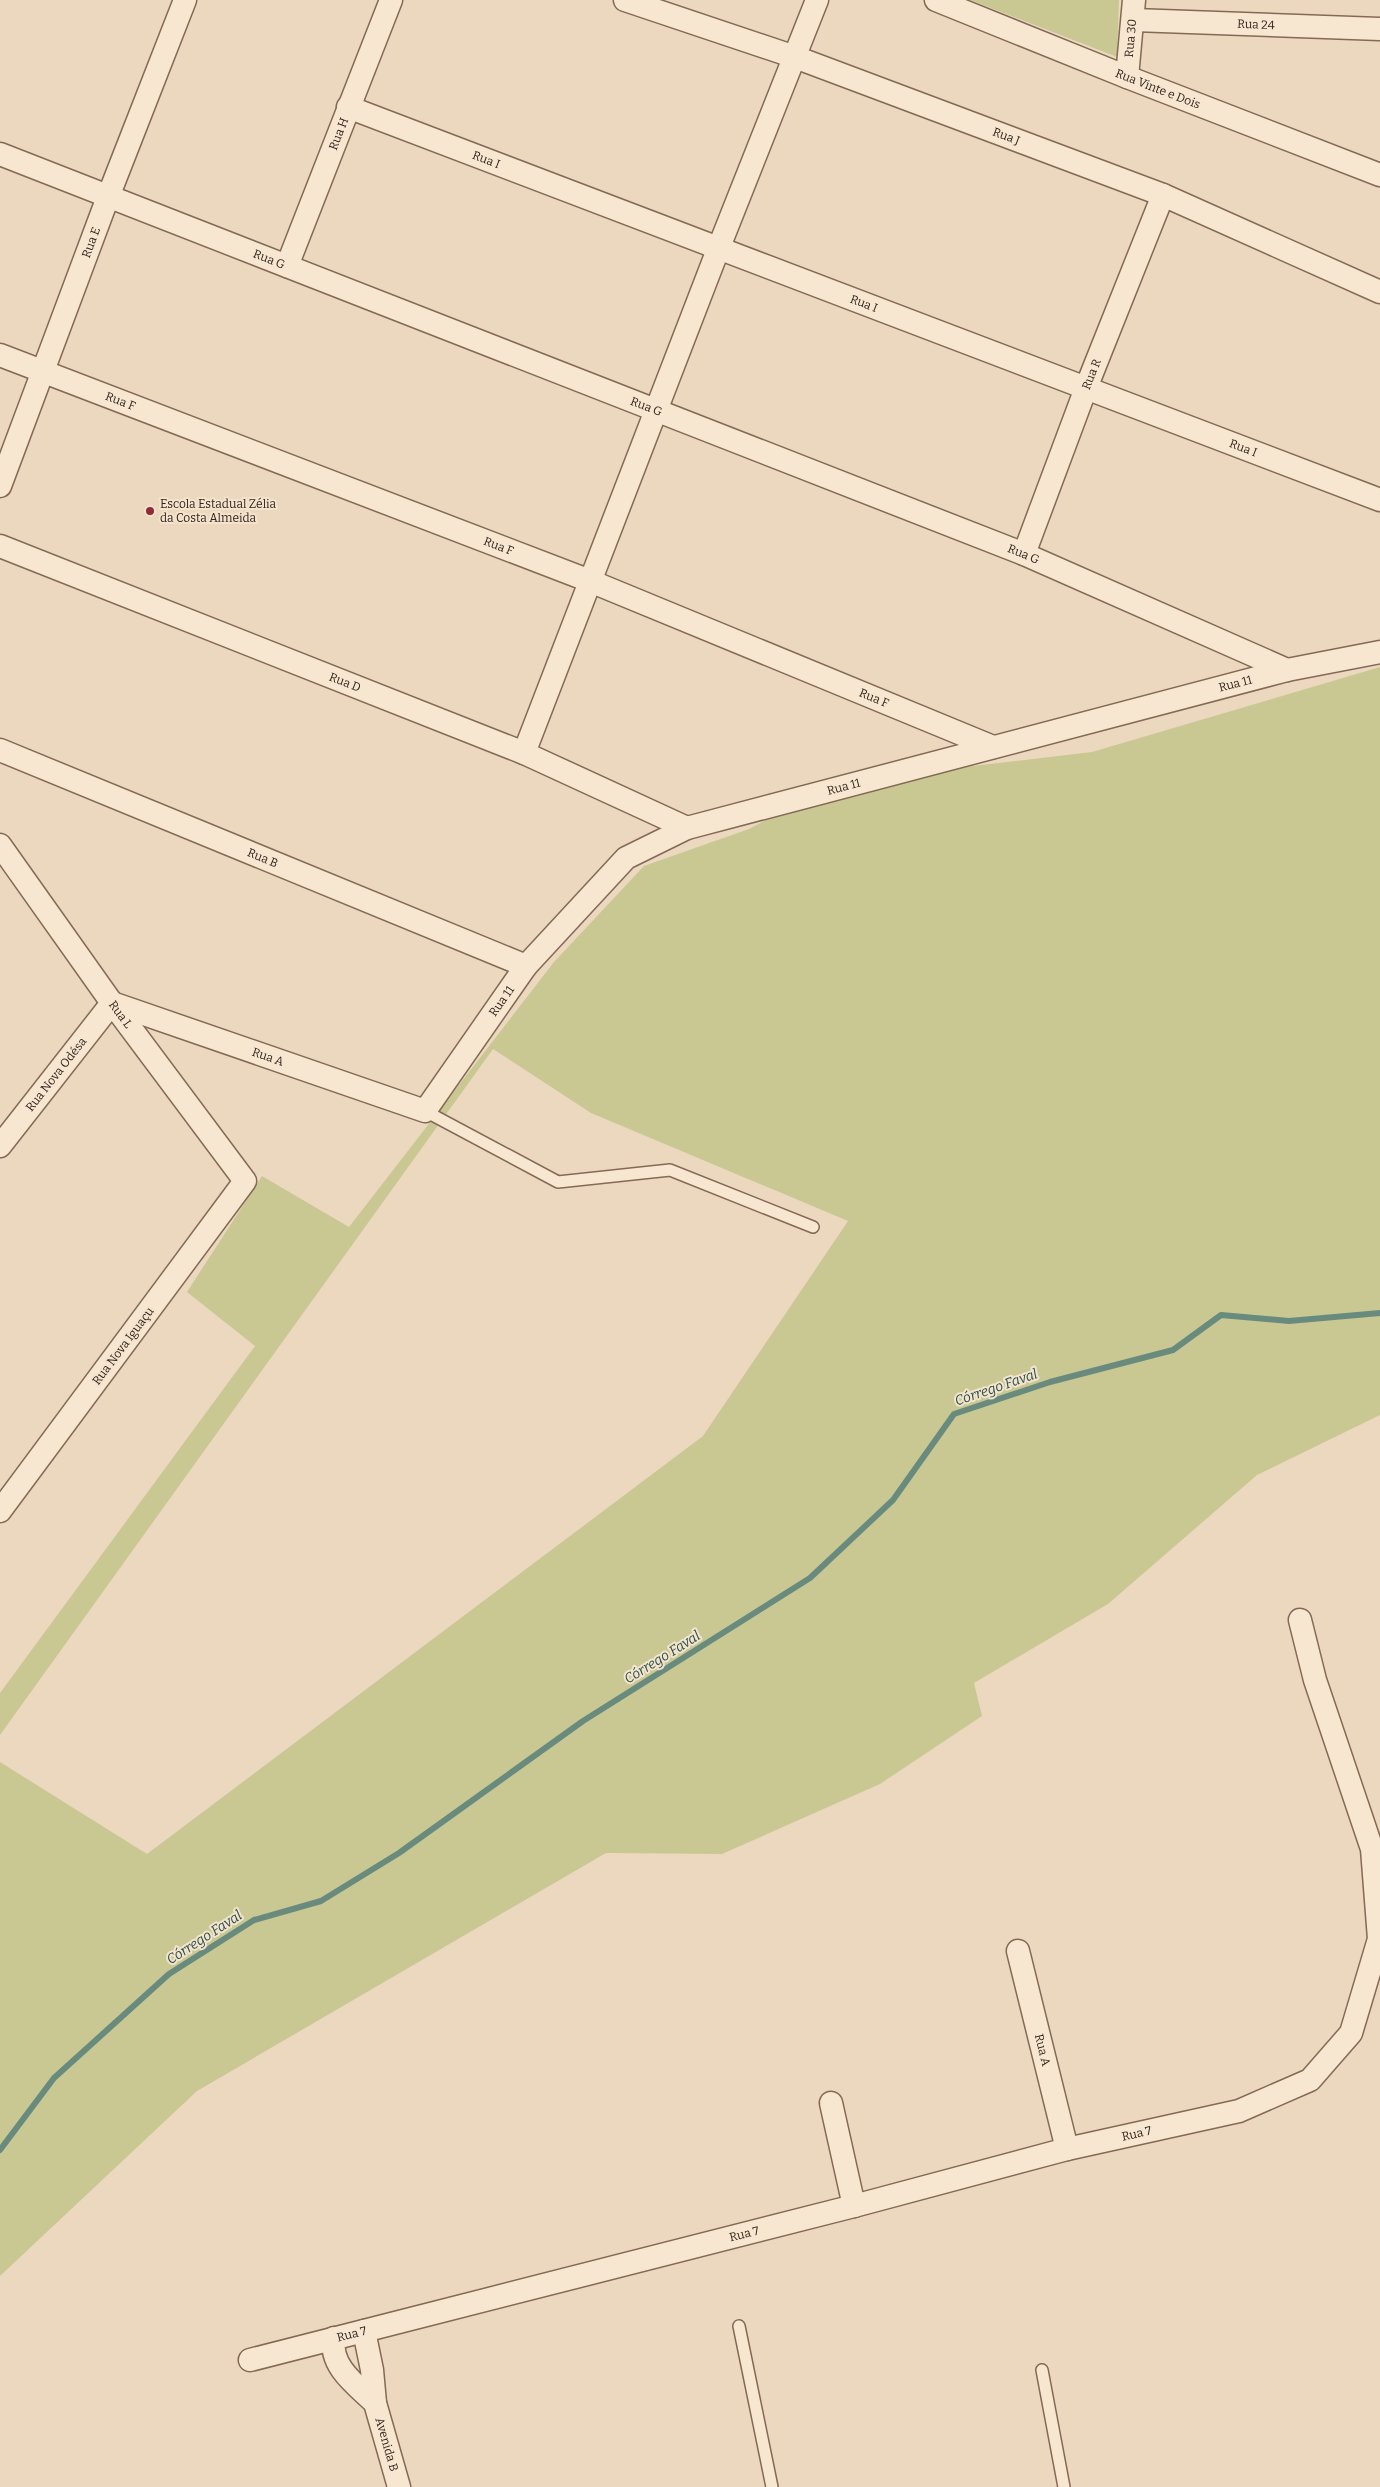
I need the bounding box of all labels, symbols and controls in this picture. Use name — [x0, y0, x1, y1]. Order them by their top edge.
street label: Rua 24 — [1237, 17, 1275, 32]
street label: Rua 30 — [1122, 18, 1139, 58]
street label: Rua Vinte e Dois — [1113, 66, 1203, 112]
street label: Rua H — [326, 116, 351, 152]
street label: Rua J — [991, 125, 1022, 148]
street label: Rua I — [471, 148, 502, 171]
street label: Rua E — [79, 225, 103, 260]
street label: Rua G — [251, 247, 287, 272]
street label: Rua I — [848, 292, 880, 315]
street label: Rua R — [1079, 357, 1104, 392]
street label: Rua F — [104, 389, 138, 413]
street label: Rua G — [629, 394, 664, 419]
street label: Rua I — [1228, 436, 1259, 460]
place label: Escola Estadual Zélia da Costa Almeida — [160, 497, 277, 525]
marker: Escola Estadual Zélia da Costa Almeida — [144, 505, 156, 517]
street label: Rua F — [482, 534, 516, 558]
street label: Rua G — [1006, 541, 1042, 567]
street label: Rua D — [327, 670, 363, 695]
street label: Rua 11 — [1217, 672, 1254, 695]
street label: Rua F — [857, 686, 891, 710]
street label: Rua 11 — [826, 776, 862, 798]
street label: Rua B — [245, 845, 280, 870]
street label: Rua 11 — [486, 983, 517, 1019]
street label: Rua L — [106, 998, 136, 1031]
street label: Rua Nova Odésa — [23, 1034, 90, 1114]
street label: Rua A — [250, 1045, 286, 1069]
street label: Rua Nova Iguaçu — [89, 1304, 157, 1387]
water label: Córrego Faval — [953, 1365, 1040, 1410]
water label: Córrego Faval — [621, 1627, 704, 1688]
water label: Córrego Faval — [163, 1907, 245, 1968]
street label: Rua A — [1032, 2032, 1053, 2068]
street label: Rua 7 — [1120, 2124, 1153, 2144]
street label: Rua 7 — [728, 2223, 761, 2245]
street label: Rua 7 — [335, 2324, 368, 2345]
street label: Avenida B — [372, 2416, 401, 2473]

